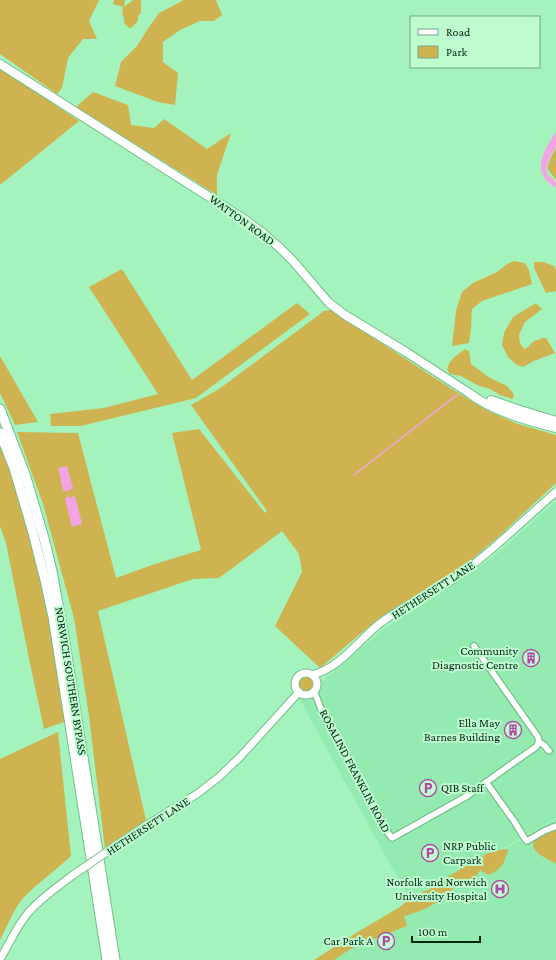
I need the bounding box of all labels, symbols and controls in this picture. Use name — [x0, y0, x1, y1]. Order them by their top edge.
legend — [410, 16, 540, 68]
text: Road — [446, 25, 471, 39]
text: Park — [446, 45, 468, 59]
street label: WATTON ROAD — [207, 192, 277, 248]
street label: HETHERSETT LANE — [389, 558, 478, 622]
street label: NORWICH SOUTHERN BYPASS — [52, 606, 90, 756]
place label: Community Diagnostic Centre — [432, 644, 518, 672]
building icon: Community Diagnostic Centre — [521, 648, 541, 668]
street label: ROSALIND FRANKLIN ROAD — [316, 707, 394, 835]
place label: Ella May Barnes Building — [424, 716, 500, 744]
building icon: Ella May Barnes Building — [503, 720, 523, 740]
parking icon: QIB Staff — [418, 778, 438, 798]
place label: QIB Staff — [441, 781, 485, 795]
street label: HETHERSETT LANE — [104, 794, 193, 858]
place label: NRP Public Carpark — [443, 839, 496, 867]
parking icon: NRP Public Carpark — [420, 843, 440, 863]
place label: Norfolk and Norwich University Hospital — [386, 875, 488, 903]
hospital icon: Norfolk and Norwich University Hospital — [490, 879, 510, 899]
scale bar — [412, 918, 480, 944]
text: 100 m — [418, 925, 448, 939]
parking icon: Car Park A — [376, 931, 396, 951]
place label: Car Park A — [324, 934, 373, 948]

